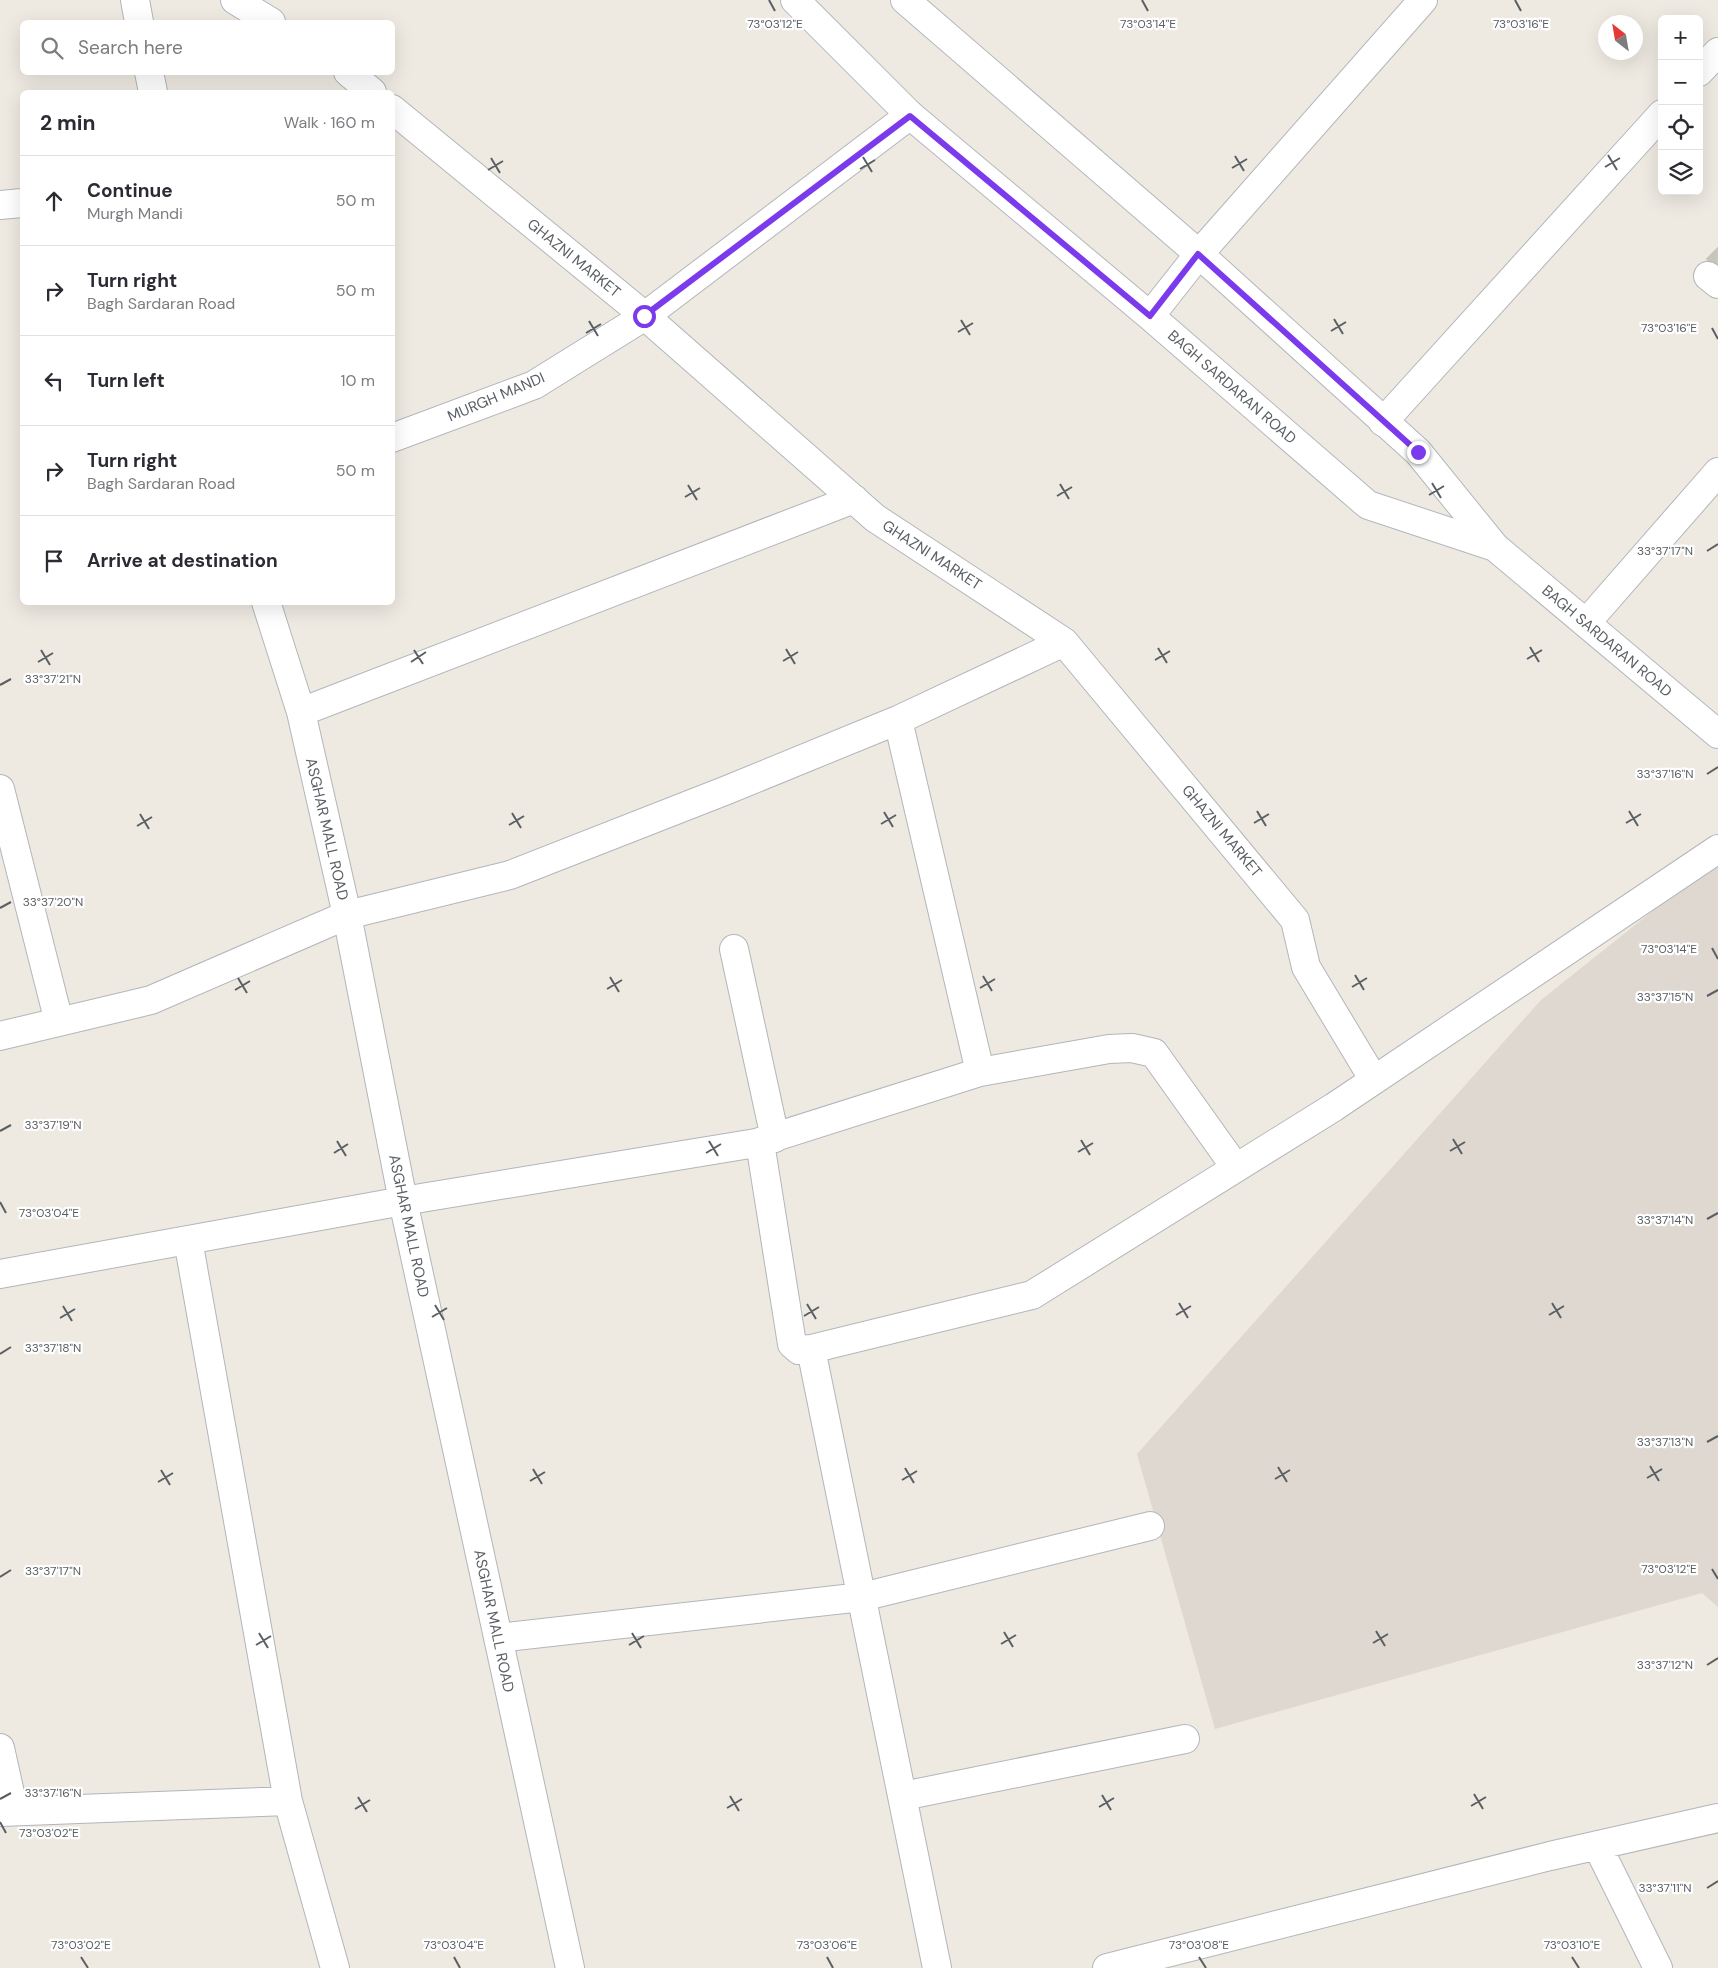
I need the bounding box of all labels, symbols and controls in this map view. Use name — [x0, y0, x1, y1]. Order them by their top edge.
north arrow — [1598, 15, 1643, 60]
map controls — [1658, 15, 1703, 195]
button: + — [1658, 15, 1703, 60]
text: 73°03'12"E — [747, 16, 803, 32]
text: 73°03'14"E — [1120, 16, 1176, 32]
text: 73°03'16"E — [1493, 16, 1549, 32]
search box — [20, 20, 395, 75]
icon: search — [38, 34, 66, 62]
text: Search here — [78, 35, 183, 60]
button: − — [1658, 60, 1703, 105]
button: locate — [1658, 105, 1703, 150]
text: 2 min — [40, 109, 96, 137]
text: Walk · 160 m — [284, 112, 375, 133]
button: layers — [1658, 150, 1703, 195]
text: Continue — [87, 178, 173, 203]
icon: ahead — [40, 187, 68, 215]
text: 50 m — [336, 190, 375, 211]
text: Murgh Mandi — [87, 203, 183, 224]
street label: GHAZNI MARKET — [523, 214, 625, 302]
text: Turn right — [87, 268, 177, 293]
icon: right — [40, 277, 68, 305]
text: 50 m — [336, 280, 375, 301]
text: Bagh Sardaran Road — [87, 293, 235, 314]
route start — [633, 305, 656, 328]
text: 73°03'16"E — [1641, 320, 1697, 336]
street label: BAGH SARDARAN ROAD — [1163, 326, 1301, 448]
icon: left — [40, 367, 68, 395]
text: Turn left — [87, 368, 165, 393]
street label: MURGH MANDI — [444, 368, 548, 426]
text: 10 m — [341, 370, 375, 391]
route end — [1407, 441, 1430, 464]
text: Turn right — [87, 448, 177, 473]
icon: right — [40, 457, 68, 485]
text: 50 m — [336, 460, 375, 481]
text: Bagh Sardaran Road — [87, 473, 235, 494]
street label: GHAZNI MARKET — [878, 515, 986, 595]
text: 33°37'17"N — [1637, 543, 1693, 559]
icon: arrive — [40, 547, 68, 575]
text: Arrive at destination — [87, 548, 278, 573]
street label: BAGH SARDARAN ROAD — [1538, 581, 1676, 701]
text: 33°37'21"N — [25, 671, 81, 687]
street label: ASGHAR MALL ROAD — [301, 756, 353, 902]
text: 33°37'16"N — [1637, 766, 1693, 782]
street label: GHAZNI MARKET — [1177, 781, 1267, 881]
text: 33°37'20"N — [23, 894, 83, 910]
text: 73°03'14"E — [1641, 941, 1697, 957]
text: 33°37'15"N — [1637, 989, 1693, 1005]
text: 33°37'19"N — [25, 1117, 81, 1133]
street label: ASGHAR MALL ROAD — [384, 1153, 434, 1299]
text: 73°03'04"E — [19, 1205, 79, 1221]
text: 33°37'14"N — [1637, 1212, 1693, 1228]
text: 33°37'18"N — [25, 1340, 81, 1356]
text: 33°37'13"N — [1637, 1434, 1693, 1450]
street label: ASGHAR MALL ROAD — [469, 1548, 519, 1694]
text: 73°03'12"E — [1641, 1561, 1697, 1577]
text: 33°37'17"N — [25, 1563, 81, 1579]
text: 33°37'12"N — [1637, 1657, 1693, 1673]
text: 33°37'16"N — [25, 1785, 81, 1801]
text: 73°03'02"E — [19, 1825, 79, 1841]
text: 33°37'11"N — [1638, 1880, 1692, 1896]
text: 73°03'02"E — [51, 1937, 111, 1953]
text: 73°03'04"E — [424, 1937, 484, 1953]
text: 73°03'06"E — [797, 1937, 857, 1953]
text: 73°03'08"E — [1169, 1937, 1229, 1953]
text: 73°03'10"E — [1544, 1937, 1601, 1953]

